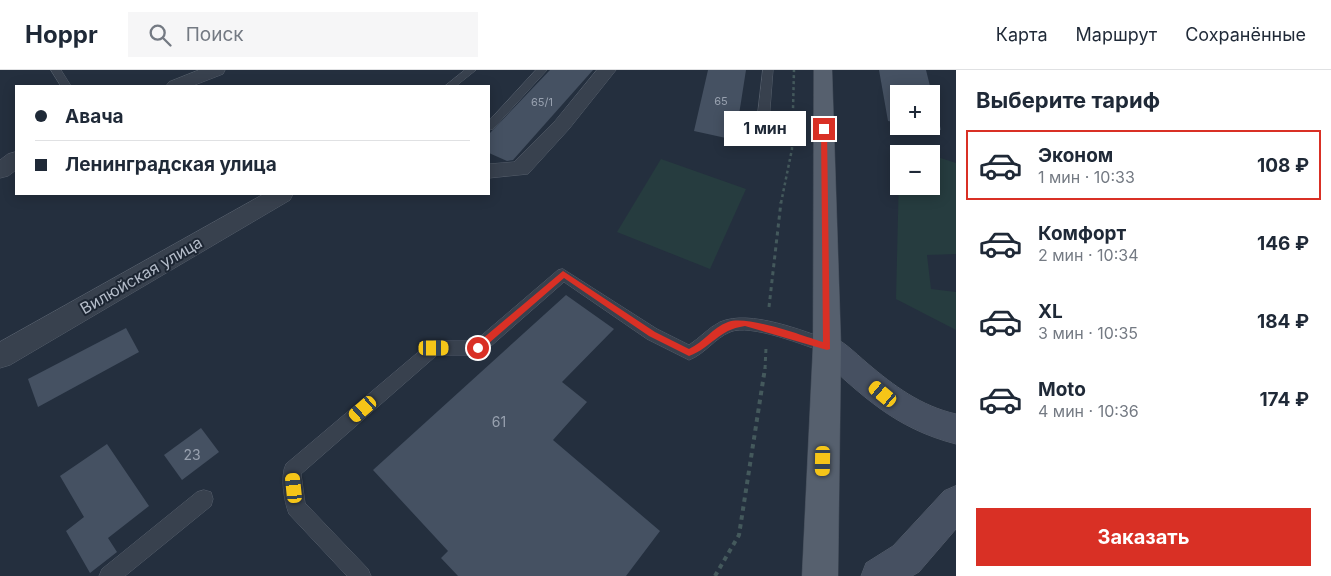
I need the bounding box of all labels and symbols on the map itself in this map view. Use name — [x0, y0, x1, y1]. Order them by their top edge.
house number: 65 — [714, 94, 728, 108]
house number: 65/1 — [531, 95, 553, 109]
callout: 1 мин — [724, 112, 806, 146]
route end — [813, 118, 835, 140]
street label: Вилюйская улица — [76, 232, 206, 318]
route start — [467, 337, 489, 359]
car — [419, 341, 449, 356]
car — [866, 379, 899, 409]
car — [346, 393, 379, 425]
house number: 61 — [492, 413, 506, 430]
house number: 23 — [183, 446, 201, 463]
car — [815, 446, 830, 476]
car — [284, 472, 303, 504]

